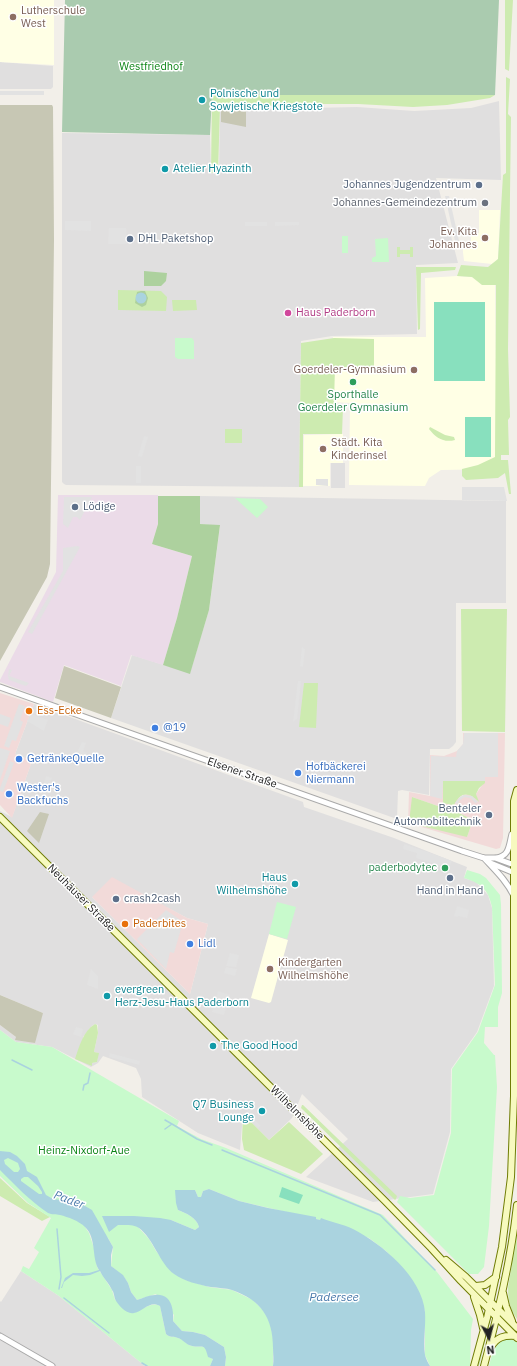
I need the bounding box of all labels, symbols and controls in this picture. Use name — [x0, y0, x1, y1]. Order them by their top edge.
place label: Lutherschule West — [21, 4, 85, 30]
marker: Lutherschule West — [8, 12, 18, 22]
park label: Westfriedhof — [119, 60, 183, 74]
place label: Polnische und Sowjetische Kriegstote — [210, 87, 323, 113]
marker: Polnische und Sowjetische Kriegstote — [197, 95, 207, 105]
place label: Atelier Hyazinth — [173, 162, 251, 176]
marker: Atelier Hyazinth — [160, 164, 170, 174]
place label: Johannes Jugendzentrum — [343, 178, 471, 192]
marker: Johannes Jugendzentrum — [474, 180, 484, 190]
place label: Johannes-Gemeindezentrum — [333, 196, 477, 210]
marker: Johannes-Gemeindezentrum — [480, 198, 490, 208]
place label: Ev. Kita Johannes — [429, 225, 477, 251]
place label: DHL Paketshop — [138, 232, 213, 246]
marker: Ev. Kita Johannes — [480, 233, 490, 243]
marker: DHL Paketshop — [125, 234, 135, 244]
place label: Haus Paderborn — [296, 306, 376, 320]
marker: Haus Paderborn — [283, 308, 293, 318]
place label: Goerdeler-Gymnasium — [294, 363, 406, 377]
marker: Goerdeler-Gymnasium — [409, 365, 419, 375]
marker: Sporthalle Goerdeler Gymnasium — [348, 377, 358, 387]
place label: Sporthalle Goerdeler Gymnasium — [298, 388, 408, 414]
place label: Städt. Kita Kinderinsel — [331, 436, 387, 462]
marker: Städt. Kita Kinderinsel — [318, 444, 328, 454]
place label: Lödige — [83, 500, 115, 514]
marker: Lödige — [70, 502, 80, 512]
place label: Ess-Ecke — [37, 704, 82, 718]
marker: Ess-Ecke — [24, 706, 34, 716]
place label: @19 — [163, 721, 186, 735]
marker: @19 — [150, 723, 160, 733]
place label: GetränkeQuelle — [27, 752, 104, 766]
marker: GetränkeQuelle — [14, 754, 24, 764]
street label: Elsener Straße — [205, 755, 279, 791]
place label: Hofbäckerei Niermann — [306, 760, 366, 786]
marker: Hofbäckerei Niermann — [293, 768, 303, 778]
place label: Wester's Backfuchs — [17, 781, 68, 807]
marker: Wester's Backfuchs — [4, 789, 14, 799]
place label: Benteler Automobiltechnik — [393, 802, 481, 828]
marker: Benteler Automobiltechnik — [484, 810, 494, 820]
place label: paderbodytec — [368, 861, 437, 875]
street label: Neuhäuser Straße — [45, 862, 117, 934]
marker: paderbodytec — [440, 863, 450, 873]
place label: Haus Wilhelmshöhe — [217, 871, 287, 897]
marker: Hand in Hand — [445, 873, 455, 883]
marker: Haus Wilhelmshöhe — [290, 879, 300, 889]
place label: Hand in Hand — [417, 884, 483, 898]
place label: crash2cash — [124, 892, 181, 906]
marker: crash2cash — [111, 894, 121, 904]
place label: Paderbites — [133, 917, 186, 931]
marker: Paderbites — [120, 919, 130, 929]
place label: Lidl — [198, 937, 216, 951]
marker: Lidl — [185, 939, 195, 949]
place label: Kindergarten Wilhelmshöhe — [278, 956, 348, 982]
marker: Kindergarten Wilhelmshöhe — [265, 964, 275, 974]
place label: evergreen Herz-Jesu-Haus Paderborn — [115, 983, 249, 1009]
marker: evergreen Herz-Jesu-Haus Paderborn — [102, 991, 112, 1001]
place label: The Good Hood — [221, 1039, 298, 1053]
marker: The Good Hood — [208, 1041, 218, 1051]
street label: Wilhelmshöhe — [267, 1083, 327, 1143]
place label: Q7 Business Lounge — [193, 1098, 254, 1124]
marker: Q7 Business Lounge — [257, 1106, 267, 1116]
park label: Heinz-Nixdorf-Aue — [38, 1144, 130, 1158]
water label: Pader — [52, 1188, 86, 1212]
water label: Padersee — [309, 1291, 359, 1305]
north arrow — [469, 1318, 509, 1358]
text: N — [486, 1342, 495, 1357]

